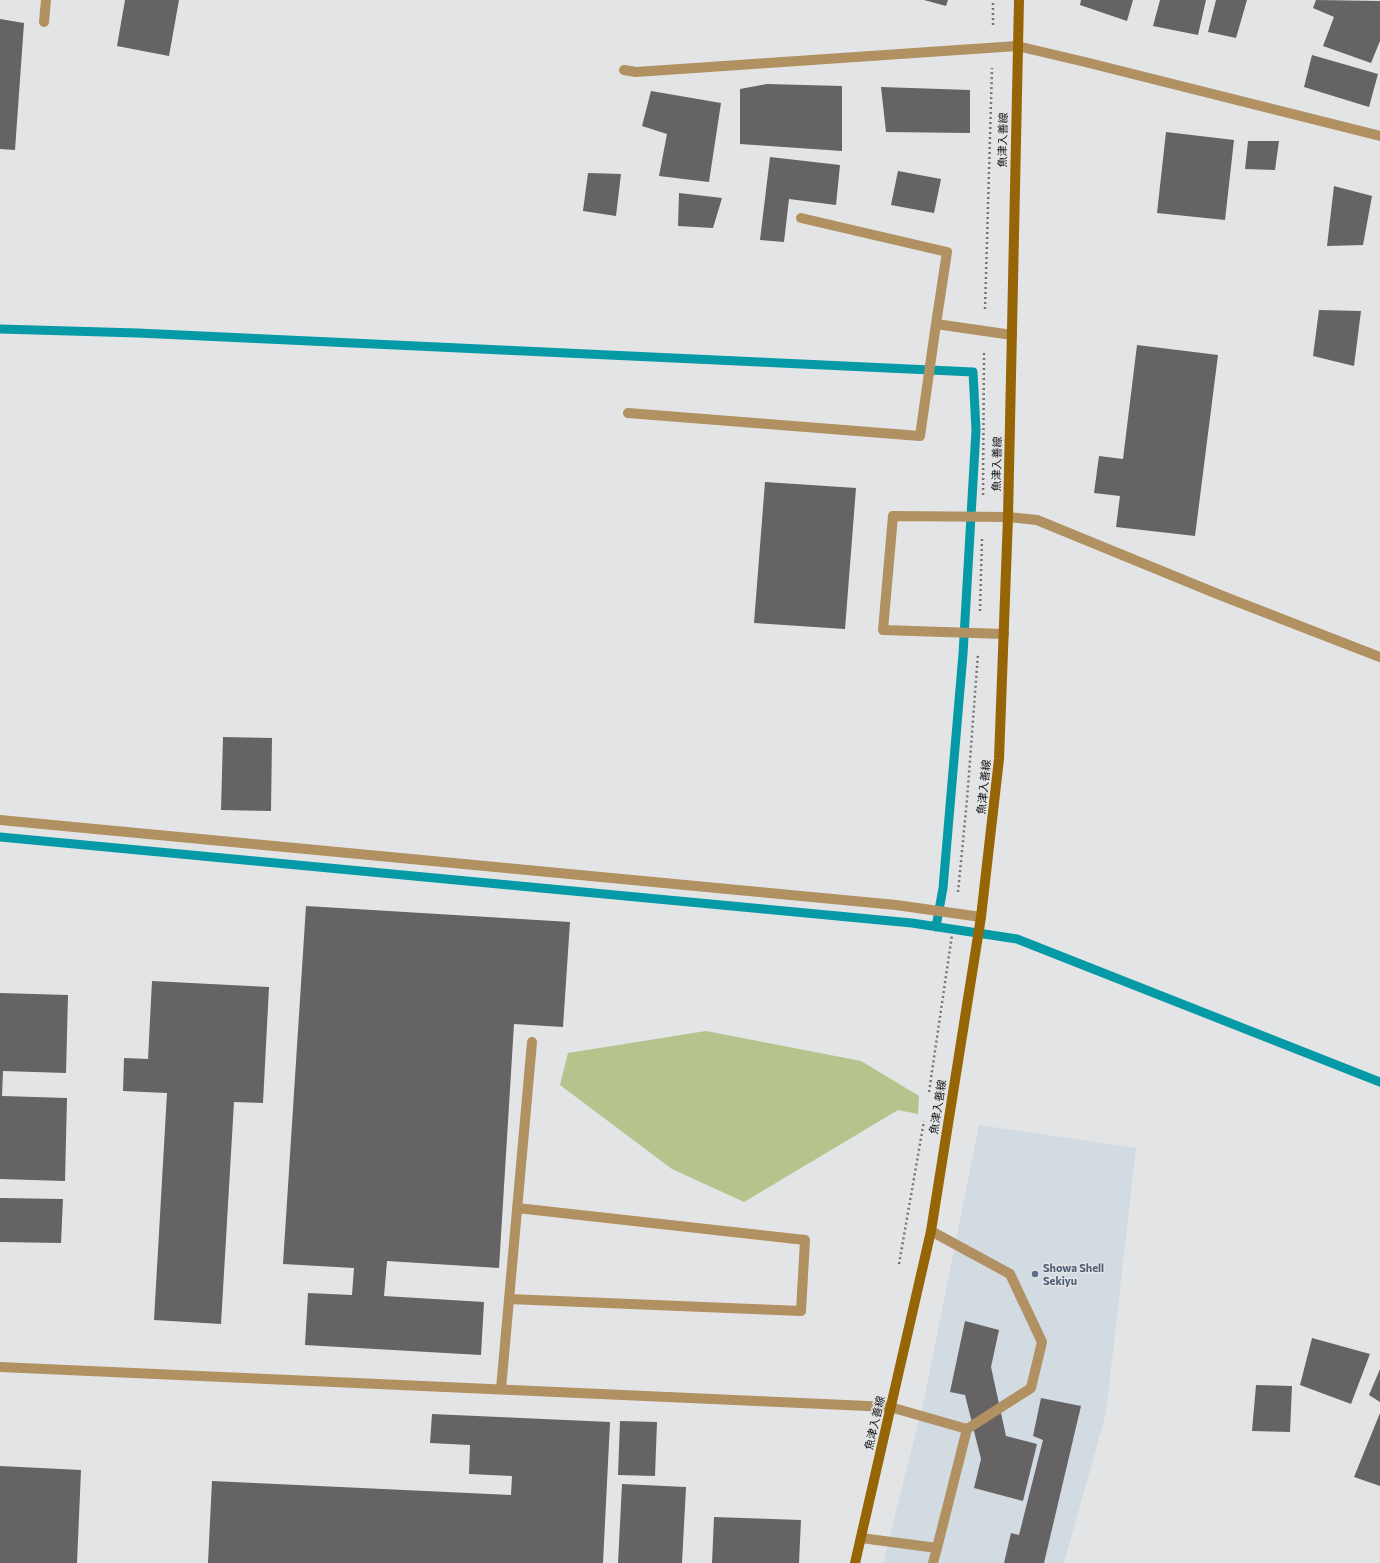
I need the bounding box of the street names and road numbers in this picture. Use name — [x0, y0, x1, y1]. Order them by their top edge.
street label: 魚津入善線 — [996, 112, 1010, 168]
street label: 魚津入善線 — [990, 436, 1004, 492]
street label: 魚津入善線 — [975, 759, 993, 815]
street label: 魚津入善線 — [927, 1079, 949, 1135]
street label: 魚津入善線 — [862, 1395, 888, 1451]

